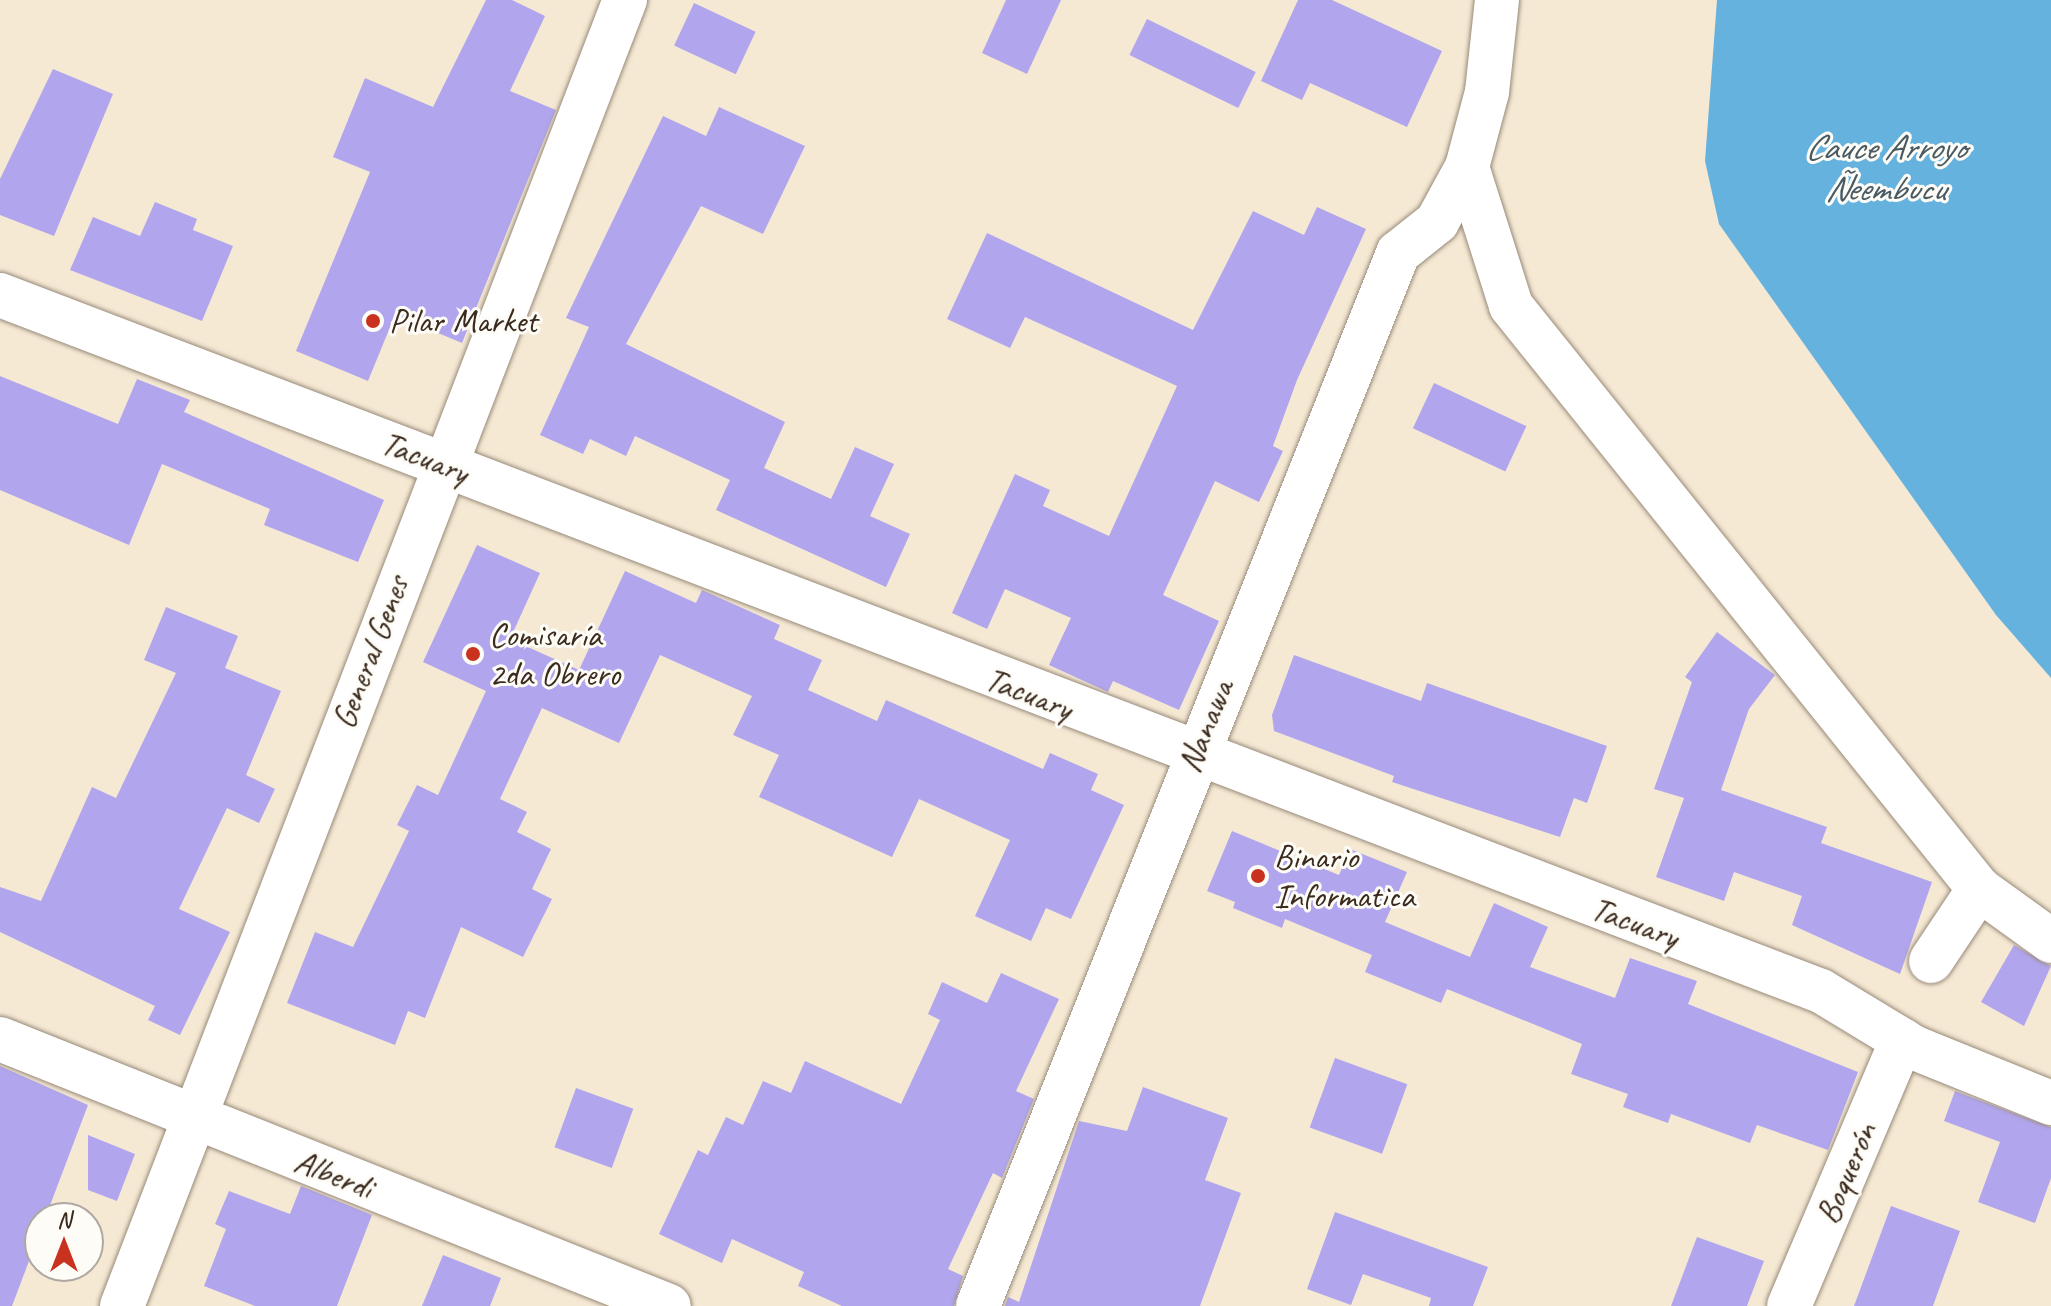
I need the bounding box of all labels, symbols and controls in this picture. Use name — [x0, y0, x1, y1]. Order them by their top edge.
water label: Cauce Arroyo Ñeembucu — [1805, 125, 1965, 210]
place label: Pilar Market — [389, 301, 538, 341]
marker: Pilar Market — [364, 312, 382, 330]
street label: Tacuary — [376, 422, 474, 492]
street label: General Genes — [322, 570, 418, 734]
place label: Comisaría 2da Obrero — [489, 614, 620, 694]
marker: Comisaría 2da Obrero — [464, 645, 482, 663]
street label: Tacuary — [980, 658, 1078, 728]
street label: Nanawa — [1168, 674, 1242, 778]
place label: Binario Informatica — [1274, 836, 1415, 916]
marker: Binario Informatica — [1249, 867, 1267, 885]
street label: Tacuary — [1586, 887, 1684, 957]
street label: Boquerón — [1807, 1116, 1885, 1230]
street label: Alberdi — [289, 1140, 379, 1208]
north arrow — [24, 1202, 104, 1282]
text: N — [57, 1206, 71, 1234]

